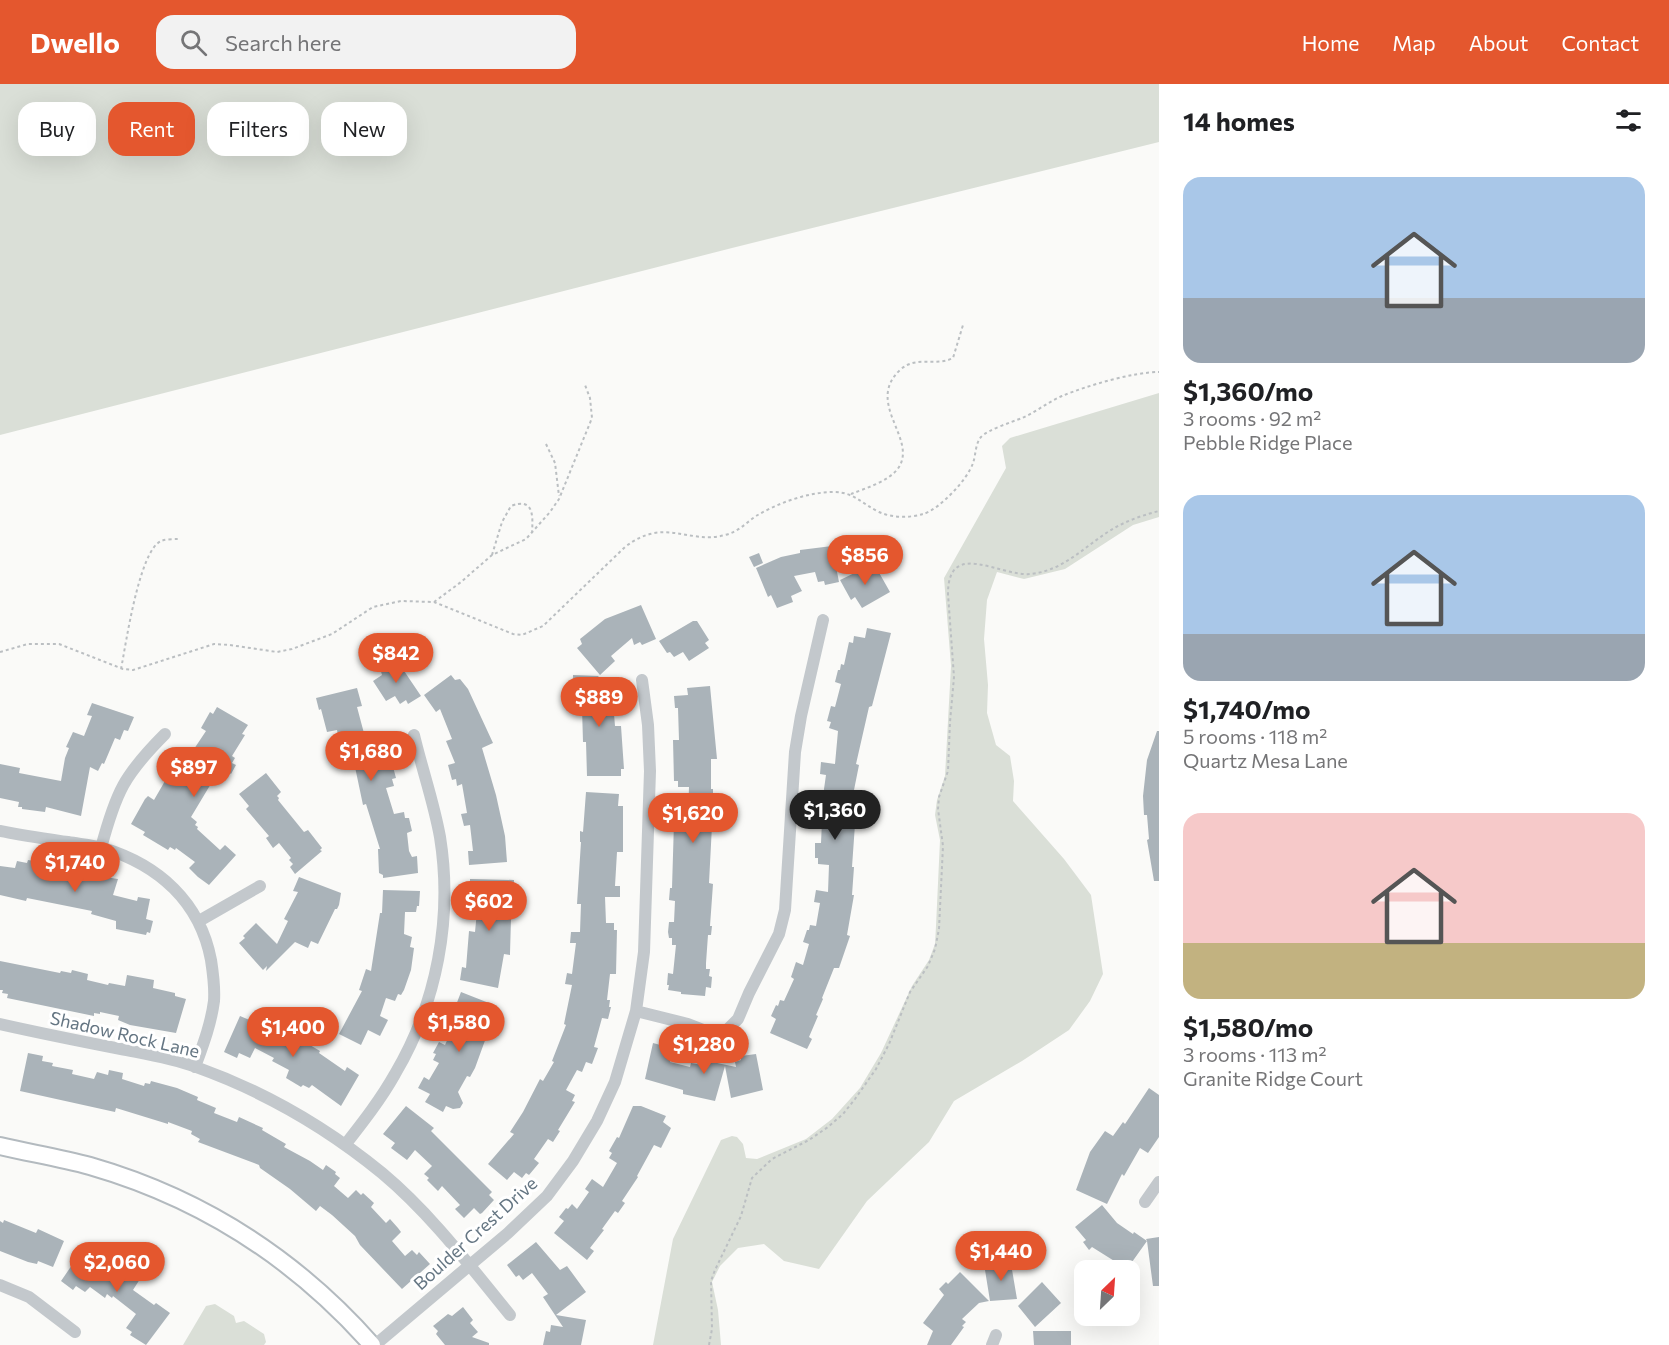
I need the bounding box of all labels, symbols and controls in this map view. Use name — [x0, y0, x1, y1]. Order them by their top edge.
search box — [156, 15, 576, 69]
text: Dwello — [30, 25, 120, 59]
icon: search — [177, 26, 210, 59]
text: Search here — [225, 29, 341, 56]
text: Home — [1302, 30, 1359, 55]
text: Map — [1392, 30, 1436, 55]
text: About — [1469, 30, 1528, 55]
text: Contact — [1561, 30, 1639, 55]
chip: Buy — [18, 102, 96, 156]
chip: Rent — [108, 102, 195, 156]
chip: Filters — [207, 102, 309, 156]
chip: New — [321, 102, 407, 156]
icon: filters — [1612, 104, 1645, 137]
text: 14 homes — [1183, 105, 1295, 136]
icon: home — [1360, 216, 1468, 324]
text: $1,360/mo — [1183, 375, 1313, 406]
text: 3 rooms · 92 m² — [1183, 406, 1321, 430]
text: Pebble Ridge Place — [1183, 430, 1353, 454]
icon: home — [1360, 534, 1468, 642]
pin: $856 — [829, 535, 901, 586]
text: $856 — [841, 542, 889, 566]
pin: $842 — [360, 633, 432, 684]
text: $842 — [372, 640, 420, 664]
pin: $889 — [563, 677, 635, 728]
text: $889 — [575, 684, 623, 708]
text: $1,740/mo — [1183, 693, 1311, 724]
text: 5 rooms · 118 m² — [1183, 724, 1327, 748]
pin: $1,680 — [322, 731, 420, 782]
text: $1,680 — [339, 738, 403, 762]
pin: $897 — [158, 747, 230, 798]
text: Quartz Mesa Lane — [1183, 748, 1348, 772]
text: $897 — [170, 754, 218, 778]
pin: $1,360 — [786, 790, 884, 841]
pin: $1,620 — [644, 793, 742, 844]
text: $1,360 — [804, 797, 866, 821]
text: $1,620 — [662, 800, 724, 824]
pin: $1,740 — [26, 842, 124, 893]
text: $1,740 — [45, 849, 105, 873]
icon: home — [1360, 852, 1468, 960]
pin: $602 — [453, 881, 525, 932]
text: $602 — [465, 888, 513, 912]
pin: $1,580 — [410, 1002, 508, 1053]
street label: Shadow Rock Lane — [48, 1006, 202, 1062]
pin: $1,400 — [244, 1007, 342, 1058]
text: $1,580 — [428, 1009, 490, 1033]
text: $1,580/mo — [1183, 1011, 1313, 1042]
text: $1,400 — [261, 1014, 325, 1038]
pin: $1,280 — [655, 1024, 753, 1075]
text: $1,280 — [673, 1031, 735, 1055]
text: 3 rooms · 113 m² — [1183, 1042, 1327, 1066]
text: Granite Ridge Court — [1183, 1066, 1363, 1090]
street label: Boulder Crest Drive — [409, 1172, 541, 1294]
pin: $1,440 — [952, 1231, 1050, 1282]
text: $1,440 — [969, 1238, 1033, 1262]
pin: $2,060 — [68, 1242, 166, 1293]
text: $2,060 — [84, 1249, 150, 1273]
north arrow — [1074, 1260, 1140, 1326]
map controls — [1074, 1260, 1140, 1326]

